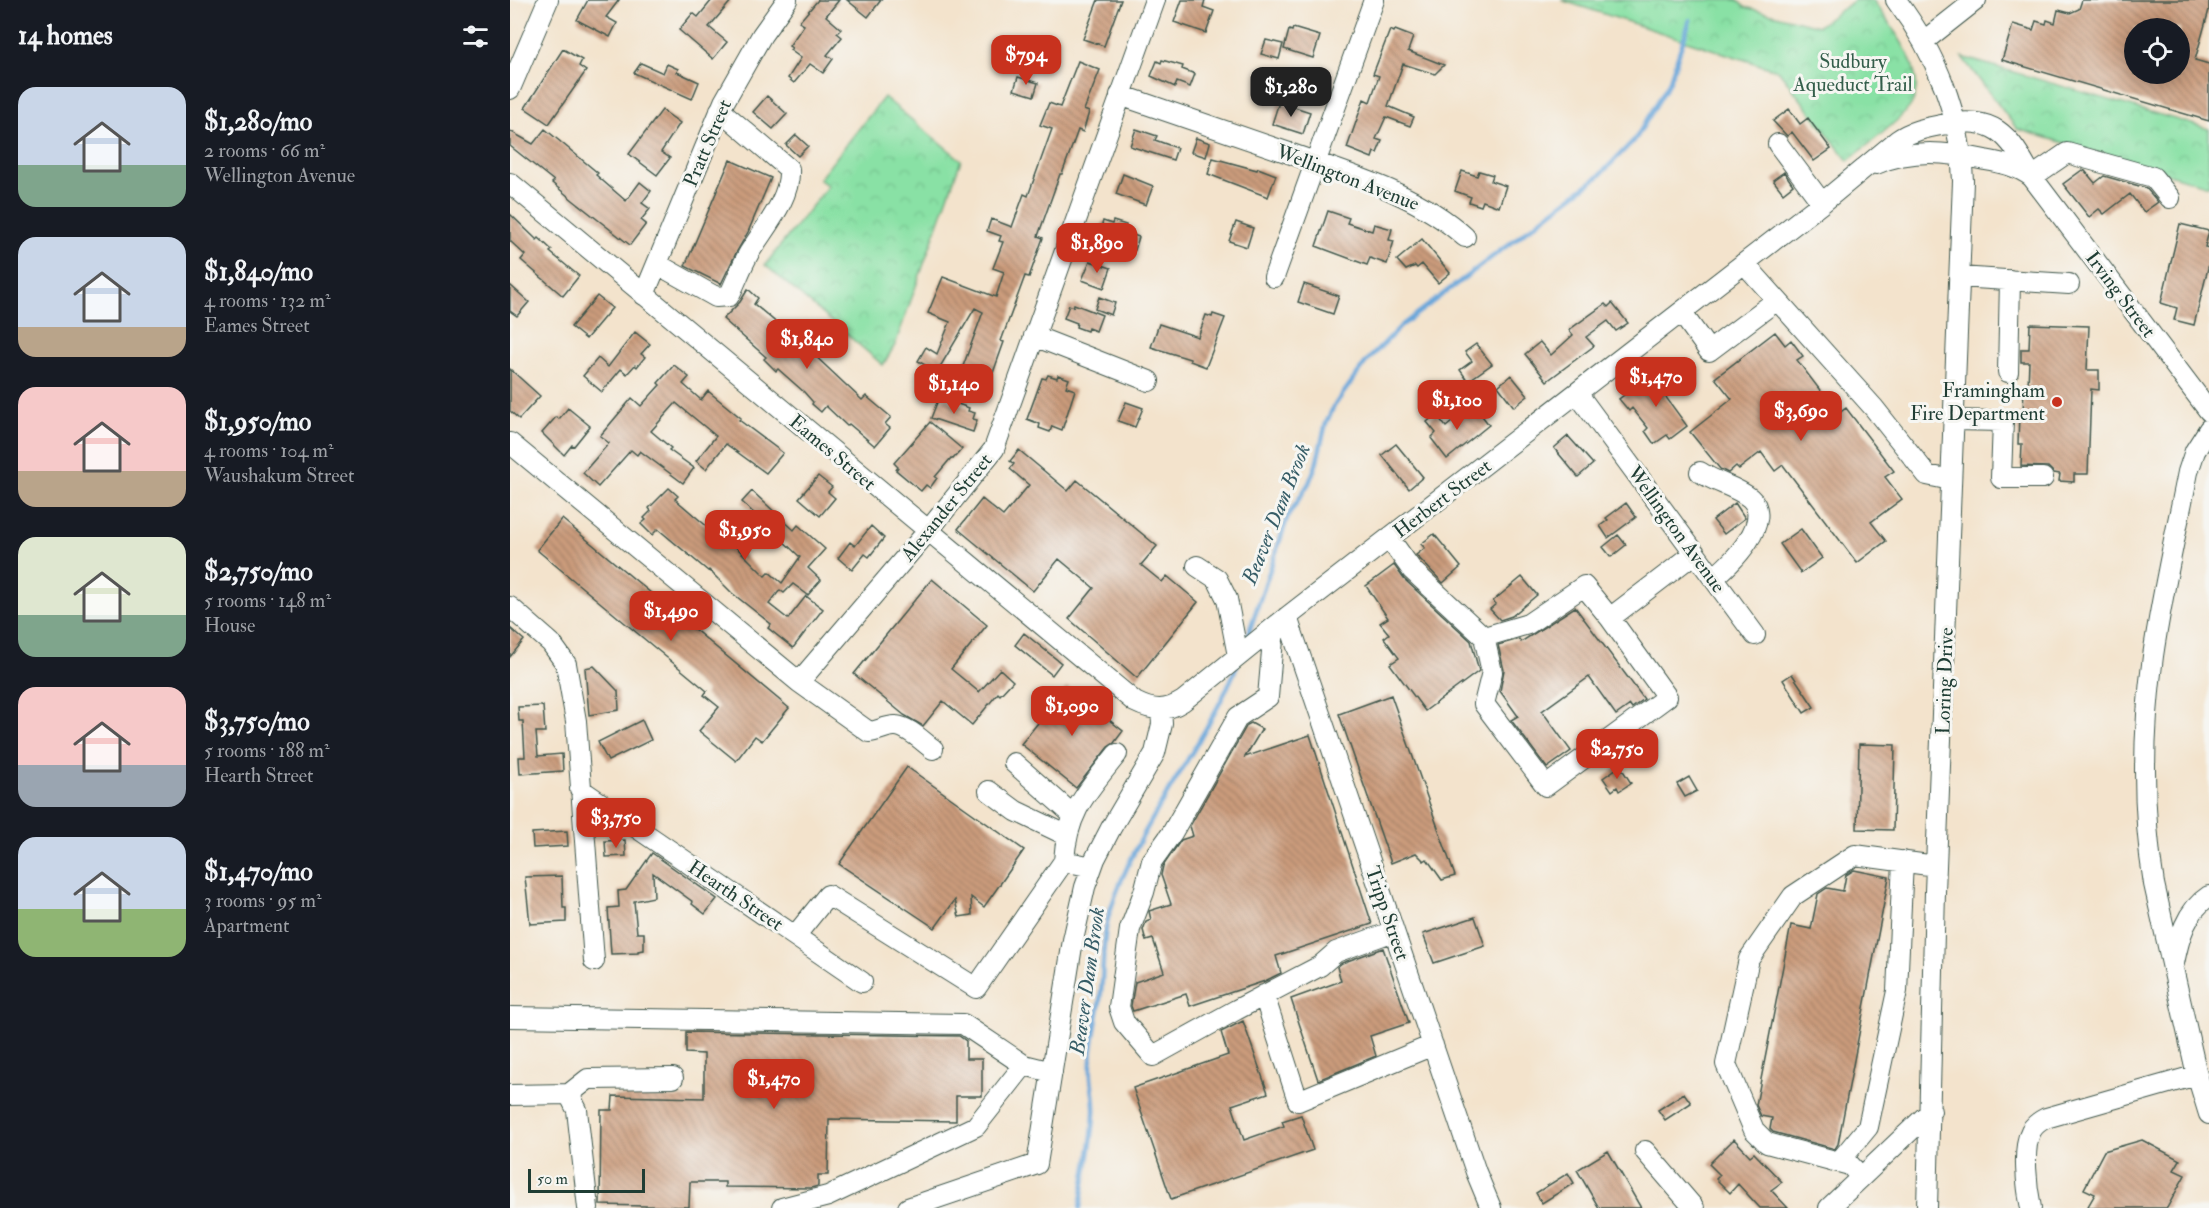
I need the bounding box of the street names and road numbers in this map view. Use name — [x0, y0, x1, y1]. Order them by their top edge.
street label: Pratt Street — [678, 95, 737, 191]
street label: Wellington Avenue — [1272, 138, 1423, 216]
street label: Irving Street — [2080, 246, 2162, 343]
street label: Eames Street — [784, 409, 882, 496]
street label: Alexander Street — [895, 448, 998, 567]
street label: Herbert Street — [1388, 453, 1497, 543]
street label: Wellington Avenue — [1621, 460, 1731, 598]
street label: Loring Drive — [1930, 627, 1959, 735]
street label: Hearth Street — [683, 854, 789, 937]
street label: Tripp Street — [1359, 863, 1415, 964]

